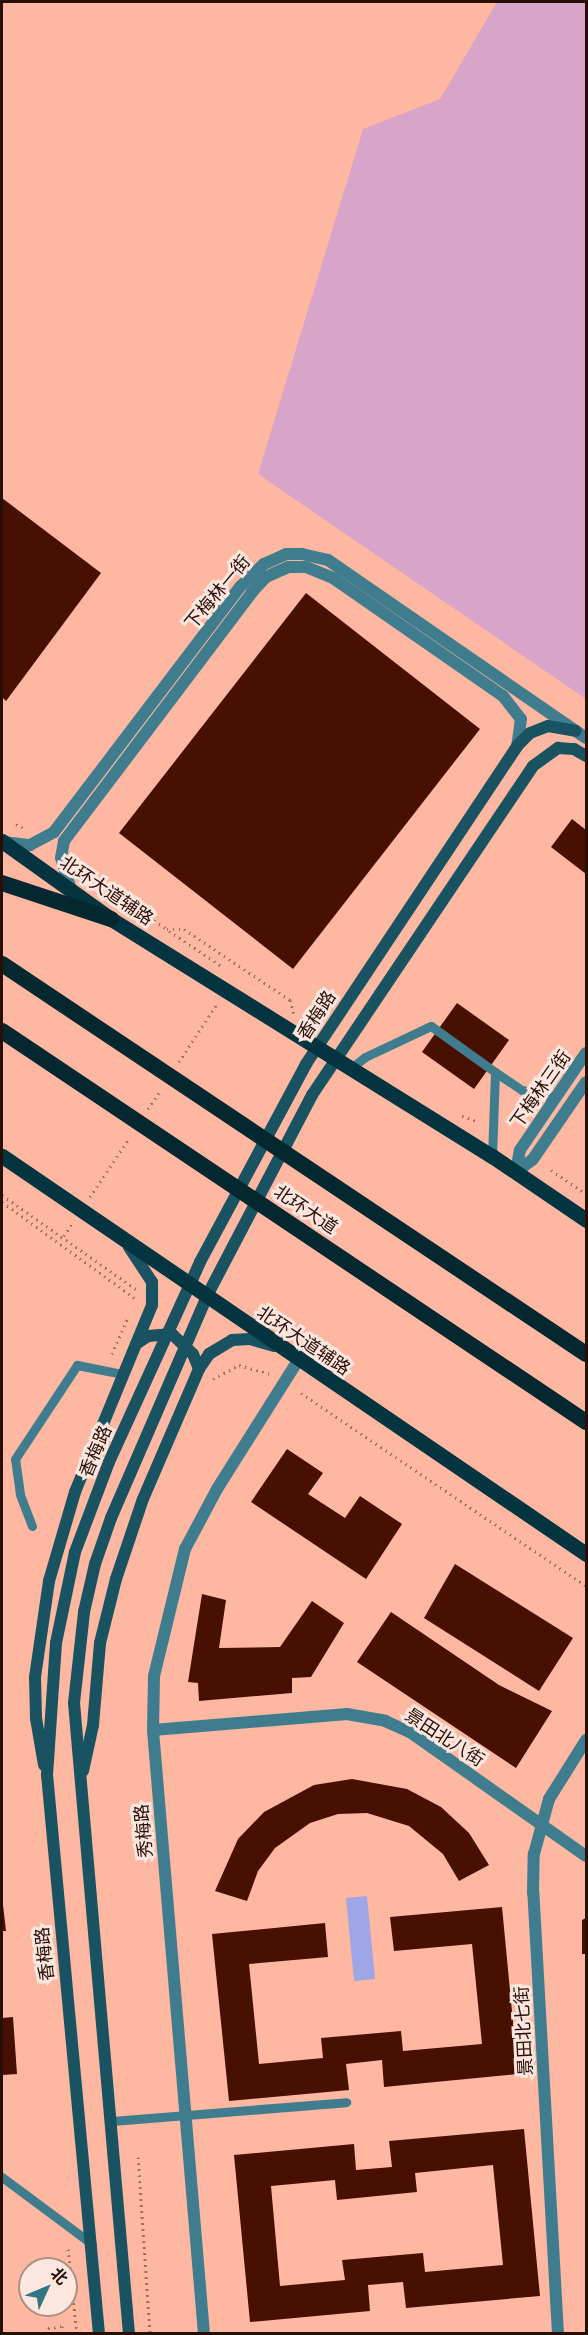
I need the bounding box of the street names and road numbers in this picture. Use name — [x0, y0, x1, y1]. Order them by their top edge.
street label: 下梅林一街 — [180, 551, 254, 633]
street label: 北环大道辅路 — [56, 851, 158, 929]
street label: 香梅路 — [292, 986, 340, 1044]
street label: 下梅林三街 — [505, 1046, 575, 1132]
street label: 北环大道 — [270, 1180, 342, 1238]
street label: 北环大道辅路 — [253, 1301, 355, 1379]
street label: 香梅路 — [75, 1422, 115, 1480]
street label: 景田北八街 — [401, 1703, 489, 1771]
street label: 秀梅路 — [130, 1803, 156, 1859]
street label: 香梅路 — [30, 1926, 58, 1982]
street label: 景田北七街 — [510, 1985, 536, 2077]

